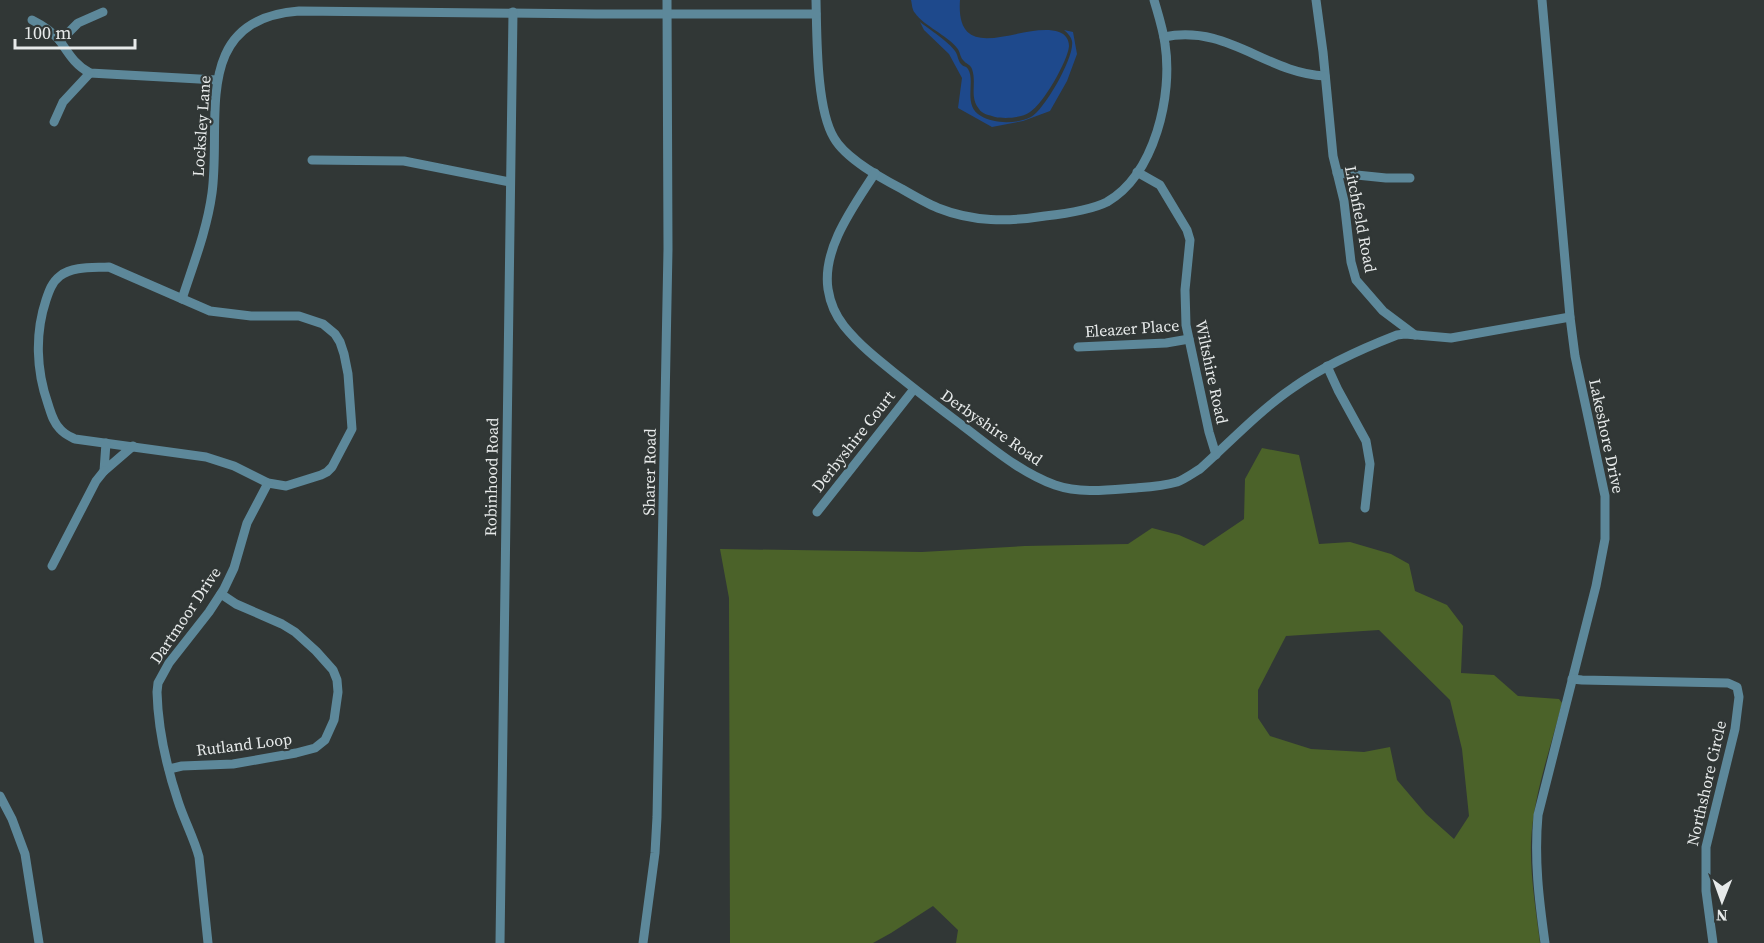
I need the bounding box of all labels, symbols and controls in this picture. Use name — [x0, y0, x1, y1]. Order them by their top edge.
scale bar — [15, 12, 135, 50]
text: 100 m — [24, 20, 71, 45]
street label: Locksley Lane — [186, 75, 216, 177]
street label: Litchfield Road — [1340, 164, 1382, 274]
street label: Eleazer Place — [1084, 314, 1180, 342]
street label: Wiltshire Road — [1190, 318, 1234, 426]
street label: Lakeshore Drive — [1584, 377, 1630, 495]
street label: Derbyshire Road — [937, 384, 1047, 470]
street label: Derbyshire Court — [806, 385, 900, 496]
street label: Robinhood Road — [479, 417, 503, 537]
street label: Sharer Road — [637, 428, 661, 516]
street label: Dartmoor Drive — [144, 562, 226, 668]
street label: Northshore Circle — [1681, 718, 1731, 848]
street label: Rutland Loop — [195, 727, 293, 761]
north arrow — [1692, 871, 1752, 931]
text: N — [1715, 905, 1728, 927]

